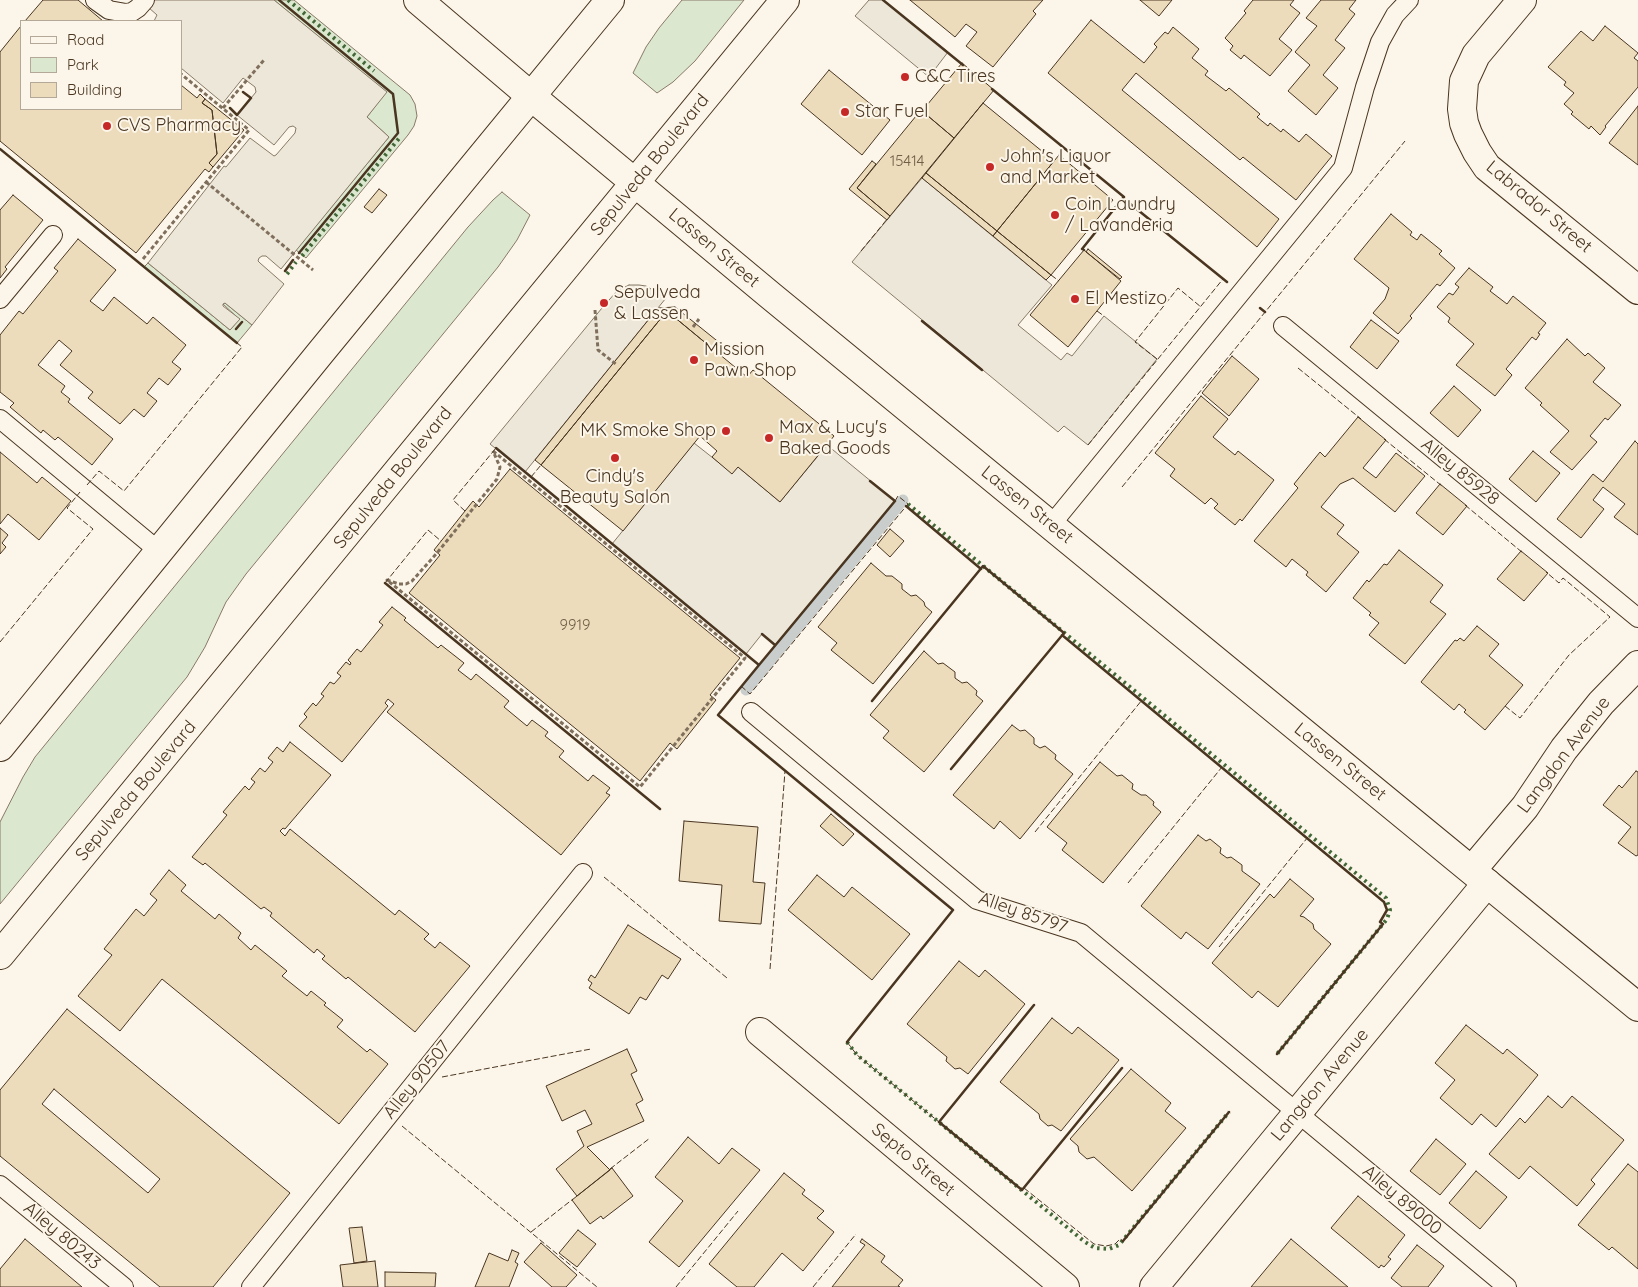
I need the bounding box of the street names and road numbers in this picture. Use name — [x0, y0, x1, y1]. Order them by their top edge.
street label: Sepulveda Boulevard — [586, 90, 714, 240]
street label: Labrador Street — [1482, 156, 1596, 258]
street label: Lassen Street — [664, 204, 764, 292]
street label: Sepulveda Boulevard — [329, 403, 457, 553]
street label: Alley 85928 — [1417, 434, 1503, 510]
street label: Lassen Street — [977, 461, 1077, 549]
street label: Langdon Avenue — [1513, 692, 1615, 818]
street label: Sepulveda Boulevard — [71, 717, 201, 865]
street label: Lassen Street — [1290, 718, 1390, 806]
street label: Alley 85797 — [976, 888, 1070, 938]
street label: Langdon Avenue — [1267, 1024, 1373, 1146]
street label: Alley 90507 — [379, 1036, 455, 1124]
street label: Septo Street — [867, 1119, 959, 1201]
street label: Alley 89000 — [1358, 1161, 1446, 1239]
street label: Alley 80243 — [19, 1198, 105, 1274]

